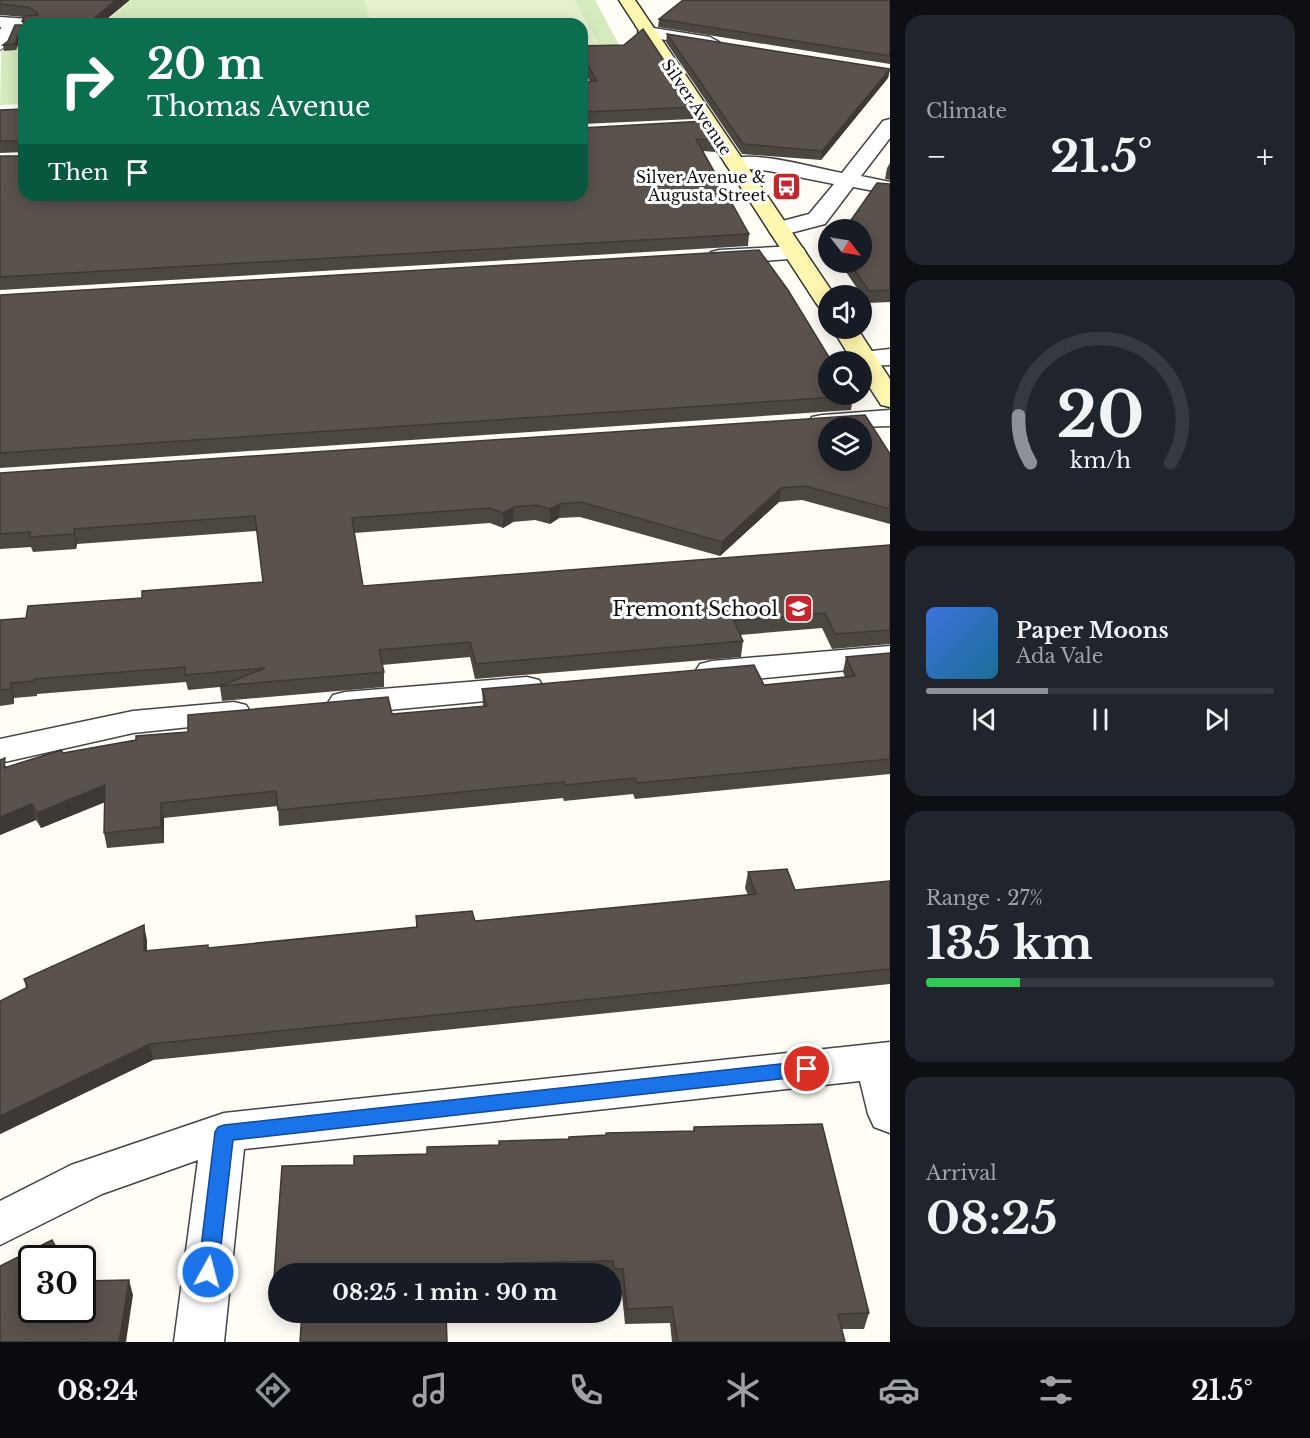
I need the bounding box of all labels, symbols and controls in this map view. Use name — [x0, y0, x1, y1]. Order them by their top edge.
text: 20 m — [147, 38, 264, 90]
icon: right — [48, 42, 126, 120]
street label: Silver Avenue — [658, 55, 736, 159]
text: Thomas Avenue — [147, 90, 371, 123]
text: Climate — [926, 99, 1007, 123]
text: 21.5° — [1050, 128, 1153, 184]
text: − — [926, 136, 947, 177]
text: + — [1256, 136, 1274, 177]
icon: arrive — [121, 156, 154, 189]
text: Then — [48, 159, 109, 186]
place label: Silver Avenue & Augusta Street — [636, 167, 766, 205]
bus stop icon: Silver Avenue & Augusta Street — [771, 170, 803, 202]
north arrow — [818, 219, 872, 273]
map controls — [818, 219, 872, 471]
button: sound — [818, 285, 872, 339]
button: search — [818, 351, 872, 405]
text: 20 — [1056, 376, 1144, 454]
button: layers — [818, 417, 872, 471]
text: km/h — [1070, 447, 1131, 474]
school or university icon: Fremont School — [783, 593, 815, 625]
place label: Fremont School — [612, 597, 778, 621]
text: Paper Moons — [1016, 617, 1169, 644]
text: Ada Vale — [1016, 644, 1103, 668]
icon: previous — [968, 703, 1001, 736]
icon: pause — [1084, 703, 1117, 736]
icon: next — [1200, 703, 1233, 736]
text: Range · 27% — [926, 886, 1043, 910]
text: 135 km — [926, 915, 1093, 971]
pin — [781, 1043, 832, 1094]
icon: arrive — [790, 1052, 823, 1085]
text: Arrival — [926, 1161, 997, 1185]
text: 08:25 — [926, 1190, 1057, 1246]
position arrow — [176, 1240, 240, 1304]
speed limit sign: 30 — [18, 1245, 96, 1323]
text: 08:25 · 1 min · 90 m — [332, 1279, 558, 1306]
icon: directions — [252, 1369, 294, 1411]
icon: music — [409, 1369, 451, 1411]
icon: phone — [565, 1369, 607, 1411]
icon: climate — [722, 1369, 764, 1411]
icon: car — [878, 1369, 920, 1411]
icon: filters — [1035, 1369, 1077, 1411]
text: 08:24 — [57, 1374, 138, 1407]
text: 21.5° — [1191, 1374, 1253, 1407]

